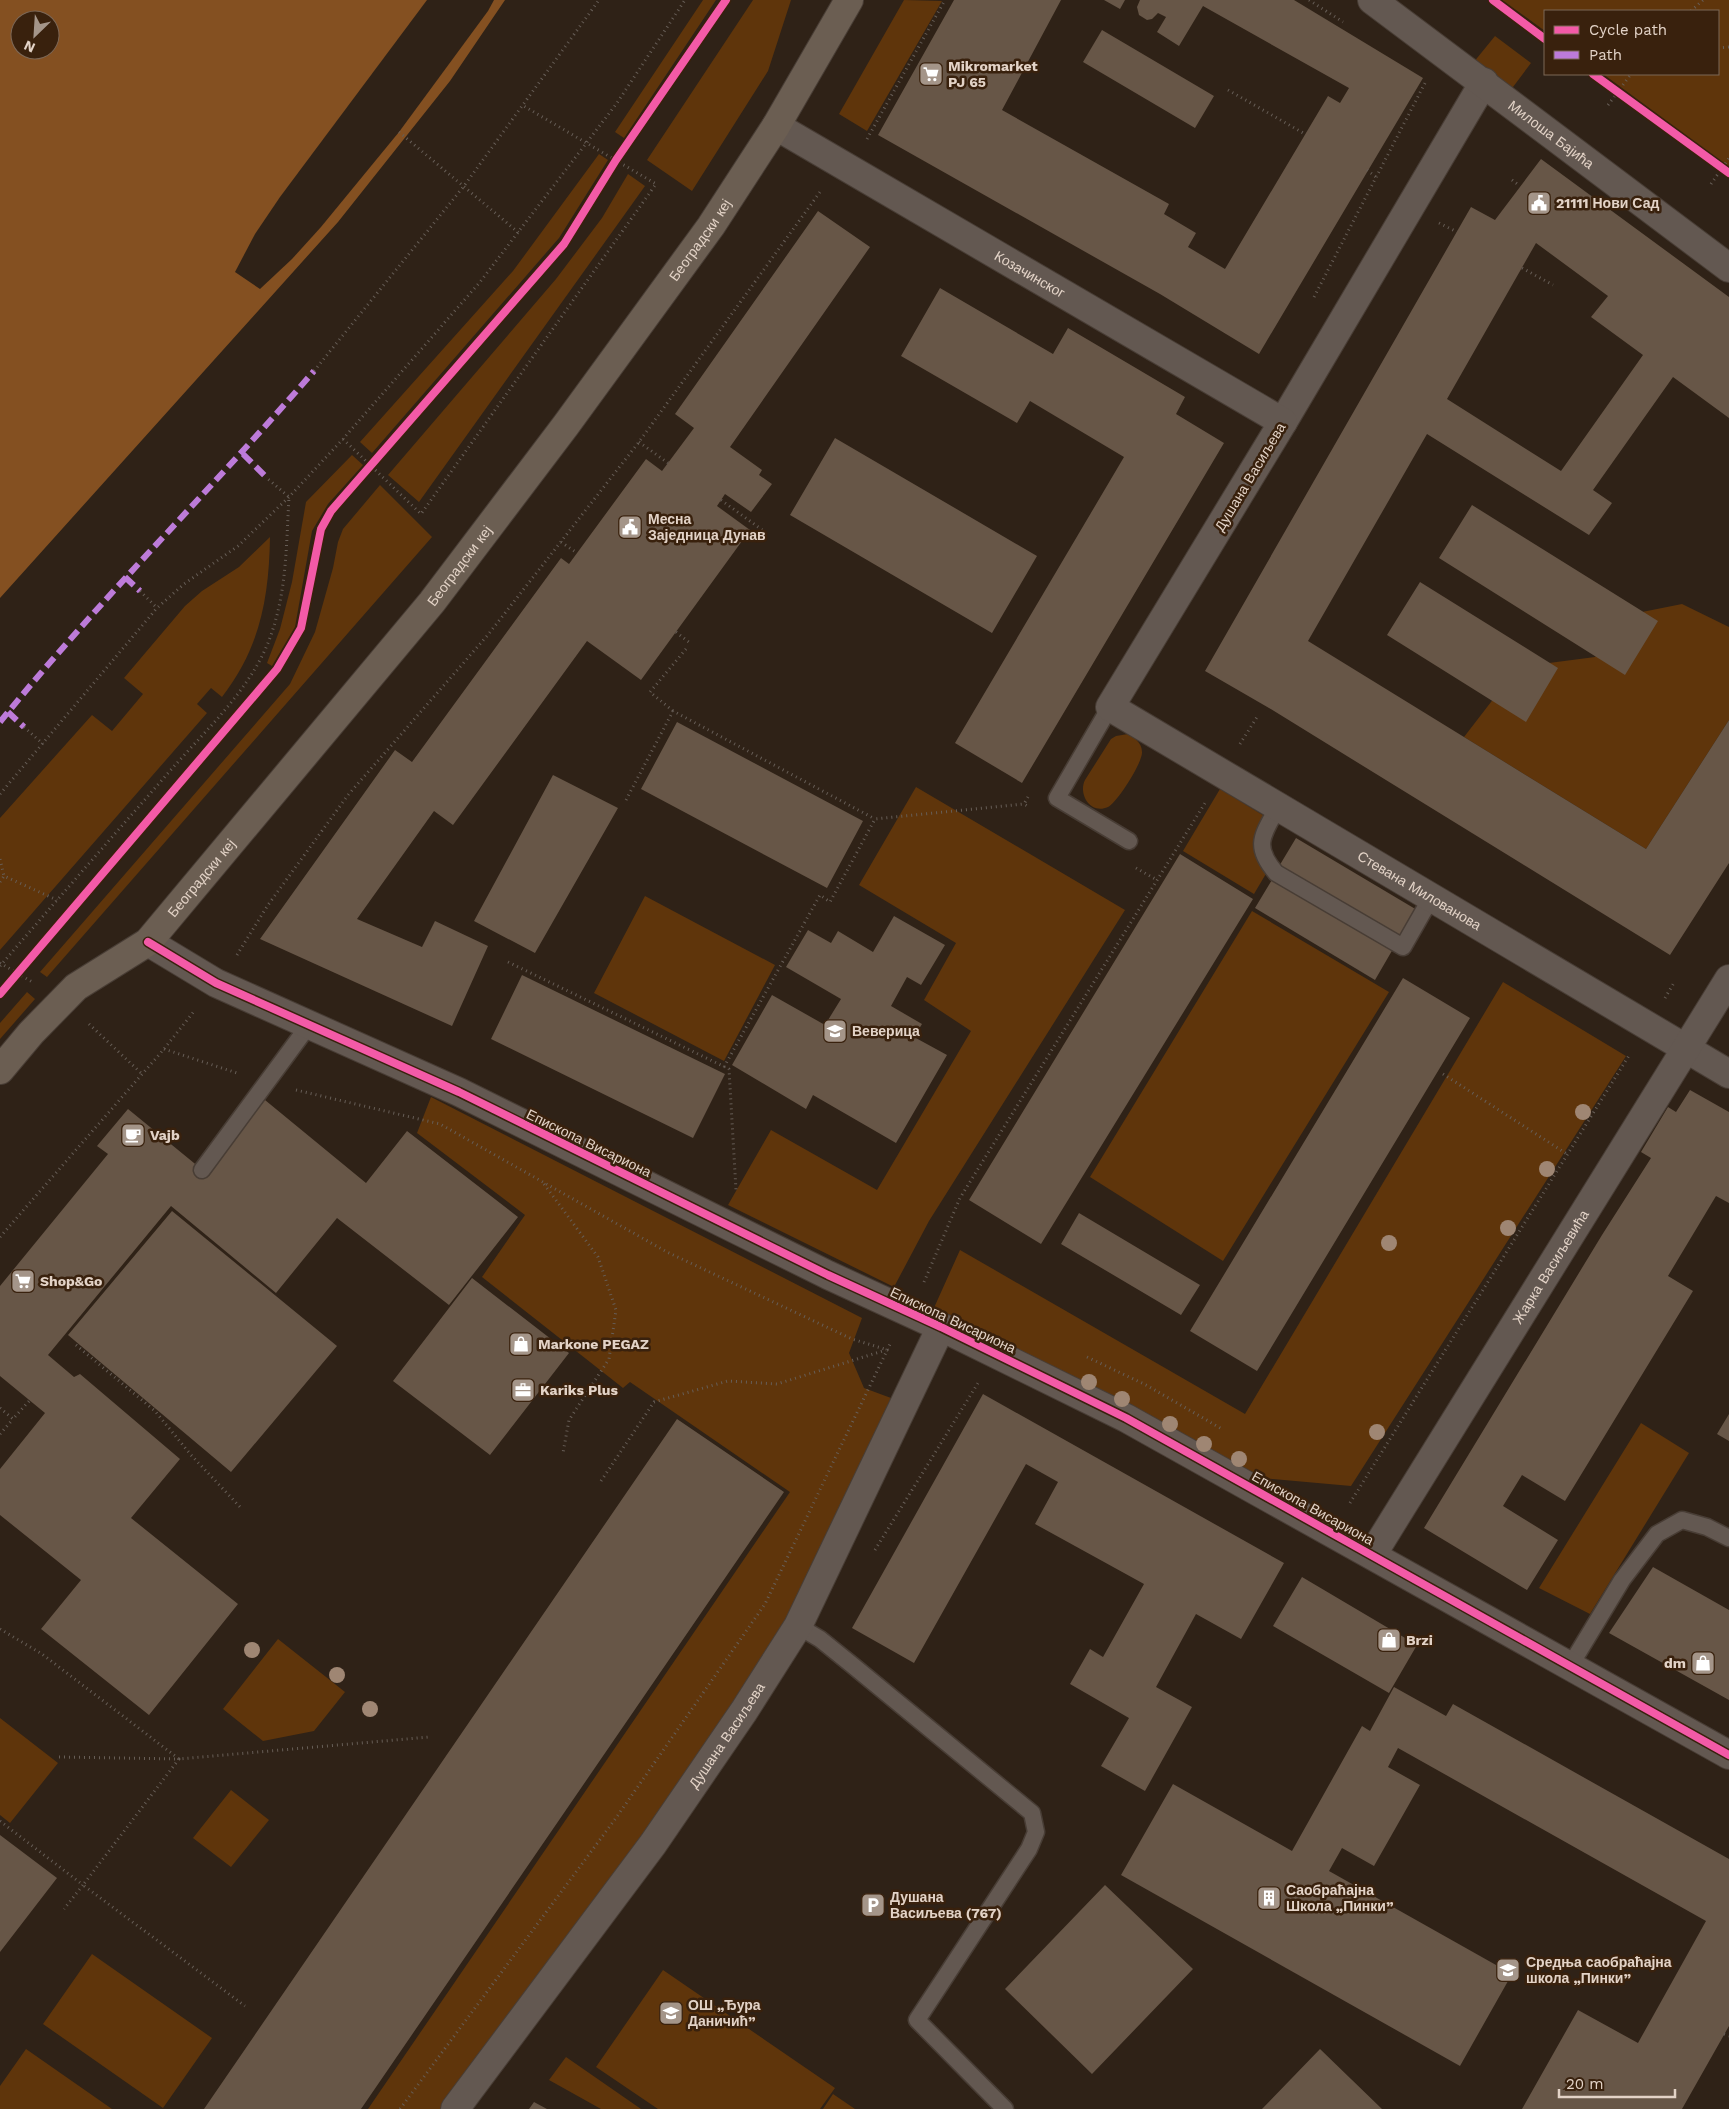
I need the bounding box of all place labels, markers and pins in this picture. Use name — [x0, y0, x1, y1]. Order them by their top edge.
place label: Mikromarket PJ 65 — [948, 58, 1038, 90]
supermarket icon: Mikromarket PJ 65 — [918, 61, 944, 87]
public building icon: 21111 Нови Сад — [1526, 190, 1552, 216]
place label: 21111 Нови Сад — [1556, 195, 1659, 211]
place label: Месна Заједница Дунав — [648, 511, 766, 543]
public building icon: Месна Заједница Дунав — [617, 514, 643, 540]
school or university icon: Веверица — [822, 1018, 848, 1044]
place label: Веверица — [852, 1023, 920, 1039]
cafe icon: Vajb — [120, 1122, 146, 1148]
place label: Vajb — [150, 1127, 180, 1143]
supermarket icon: Shop&Go — [10, 1268, 36, 1294]
place label: Shop&Go — [40, 1273, 102, 1289]
shop icon: Markone PEGAZ — [508, 1331, 534, 1357]
place label: Markone PEGAZ — [538, 1336, 649, 1352]
office icon: Kariks Plus — [510, 1377, 536, 1403]
place label: Kariks Plus — [540, 1382, 619, 1398]
shop icon: Brzi — [1376, 1627, 1402, 1653]
place label: Brzi — [1406, 1632, 1433, 1648]
shop icon: dm — [1690, 1650, 1716, 1676]
place label: dm — [1664, 1655, 1686, 1671]
place label: Саобраћајна Школа „Пинки” — [1286, 1882, 1394, 1914]
building icon: Саобраћајна Школа „Пинки” — [1256, 1885, 1282, 1911]
place label: Душана Васиљева (767) — [890, 1889, 1002, 1921]
parking icon: Душана Васиљева (767) — [860, 1892, 886, 1918]
place label: Средња саобраћајна школа „Пинки” — [1526, 1954, 1672, 1986]
school or university icon: Средња саобраћајна школа „Пинки” — [1495, 1957, 1521, 1983]
place label: ОШ „Ђура Даничић” — [688, 1997, 761, 2029]
school or university icon: ОШ „Ђура Даничић” — [658, 2000, 684, 2026]

